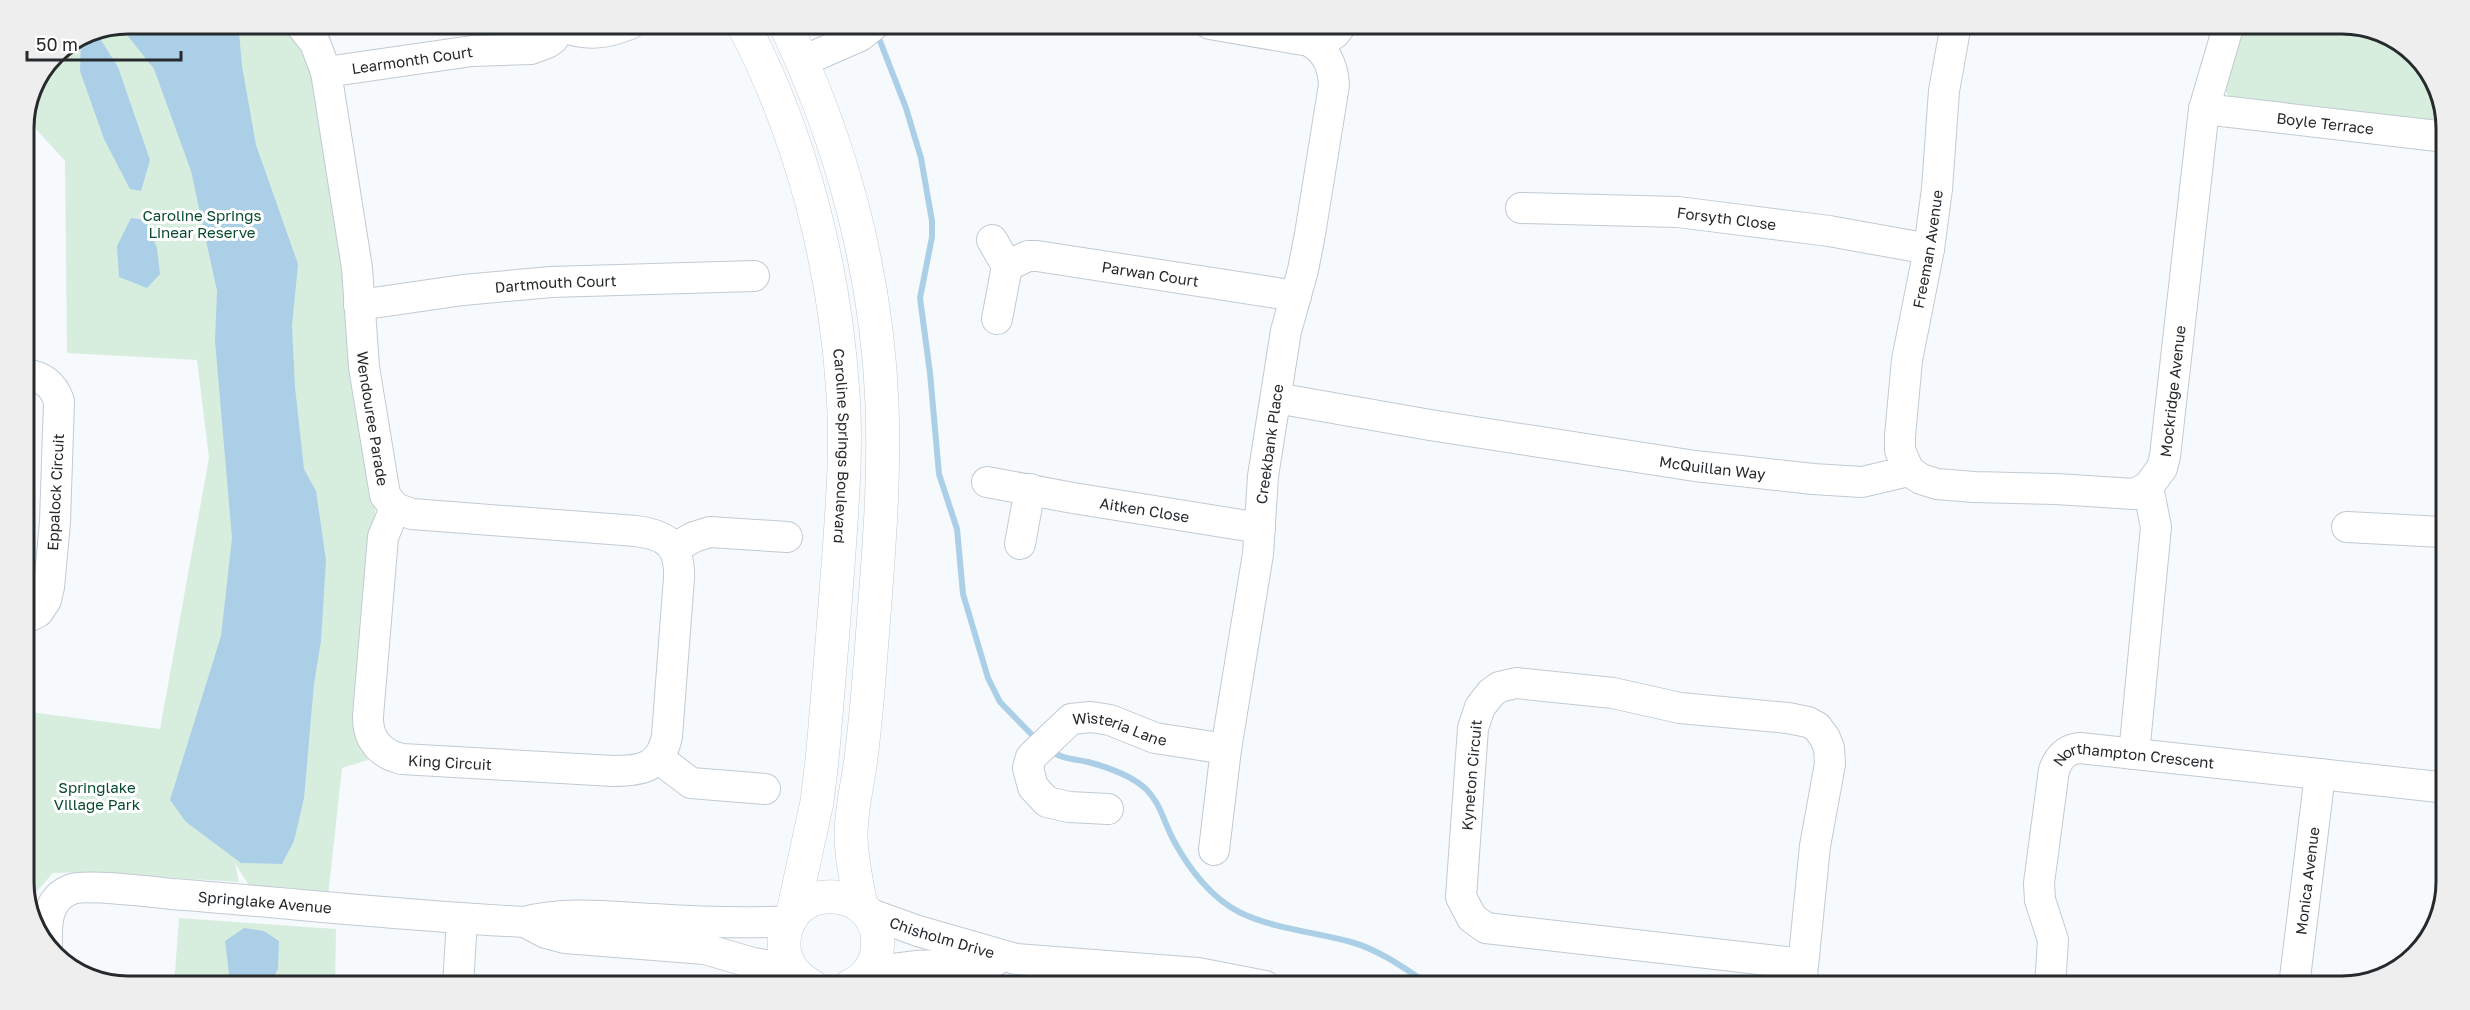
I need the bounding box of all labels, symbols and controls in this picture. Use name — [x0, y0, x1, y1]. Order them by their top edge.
scale bar — [27, 24, 182, 62]
text: 50 m — [36, 33, 78, 55]
street label: Learmonth Court — [350, 42, 474, 77]
street label: Boyle Terrace — [2276, 108, 2375, 138]
street label: Freeman Avenue — [1908, 188, 1946, 310]
street label: Forsyth Close — [1676, 203, 1778, 233]
park label: Caroline Springs Linear Reserve — [143, 206, 262, 241]
street label: Parwan Court — [1101, 257, 1200, 290]
street label: Dartmouth Court — [494, 271, 617, 296]
street label: Mockridge Avenue — [2156, 324, 2189, 458]
street label: Caroline Springs Boulevard — [830, 348, 853, 544]
street label: Wendouree Parade — [354, 350, 392, 487]
street label: Creekbank Place — [1252, 383, 1286, 505]
street label: Eppalock Circuit — [43, 433, 67, 551]
street label: McQuillan Way — [1658, 452, 1767, 483]
street label: Aitken Close — [1098, 493, 1191, 526]
street label: Wisteria Lane — [1072, 708, 1169, 749]
street label: Kyneton Circuit — [1457, 719, 1485, 831]
street label: Northampton Crescent — [2049, 739, 2215, 772]
street label: King Circuit — [408, 751, 492, 773]
park label: Springlake Village Park — [54, 778, 141, 813]
street label: Monica Avenue — [2291, 825, 2322, 936]
street label: Springlake Avenue — [197, 887, 333, 917]
street label: Chisholm Drive — [887, 913, 997, 962]

